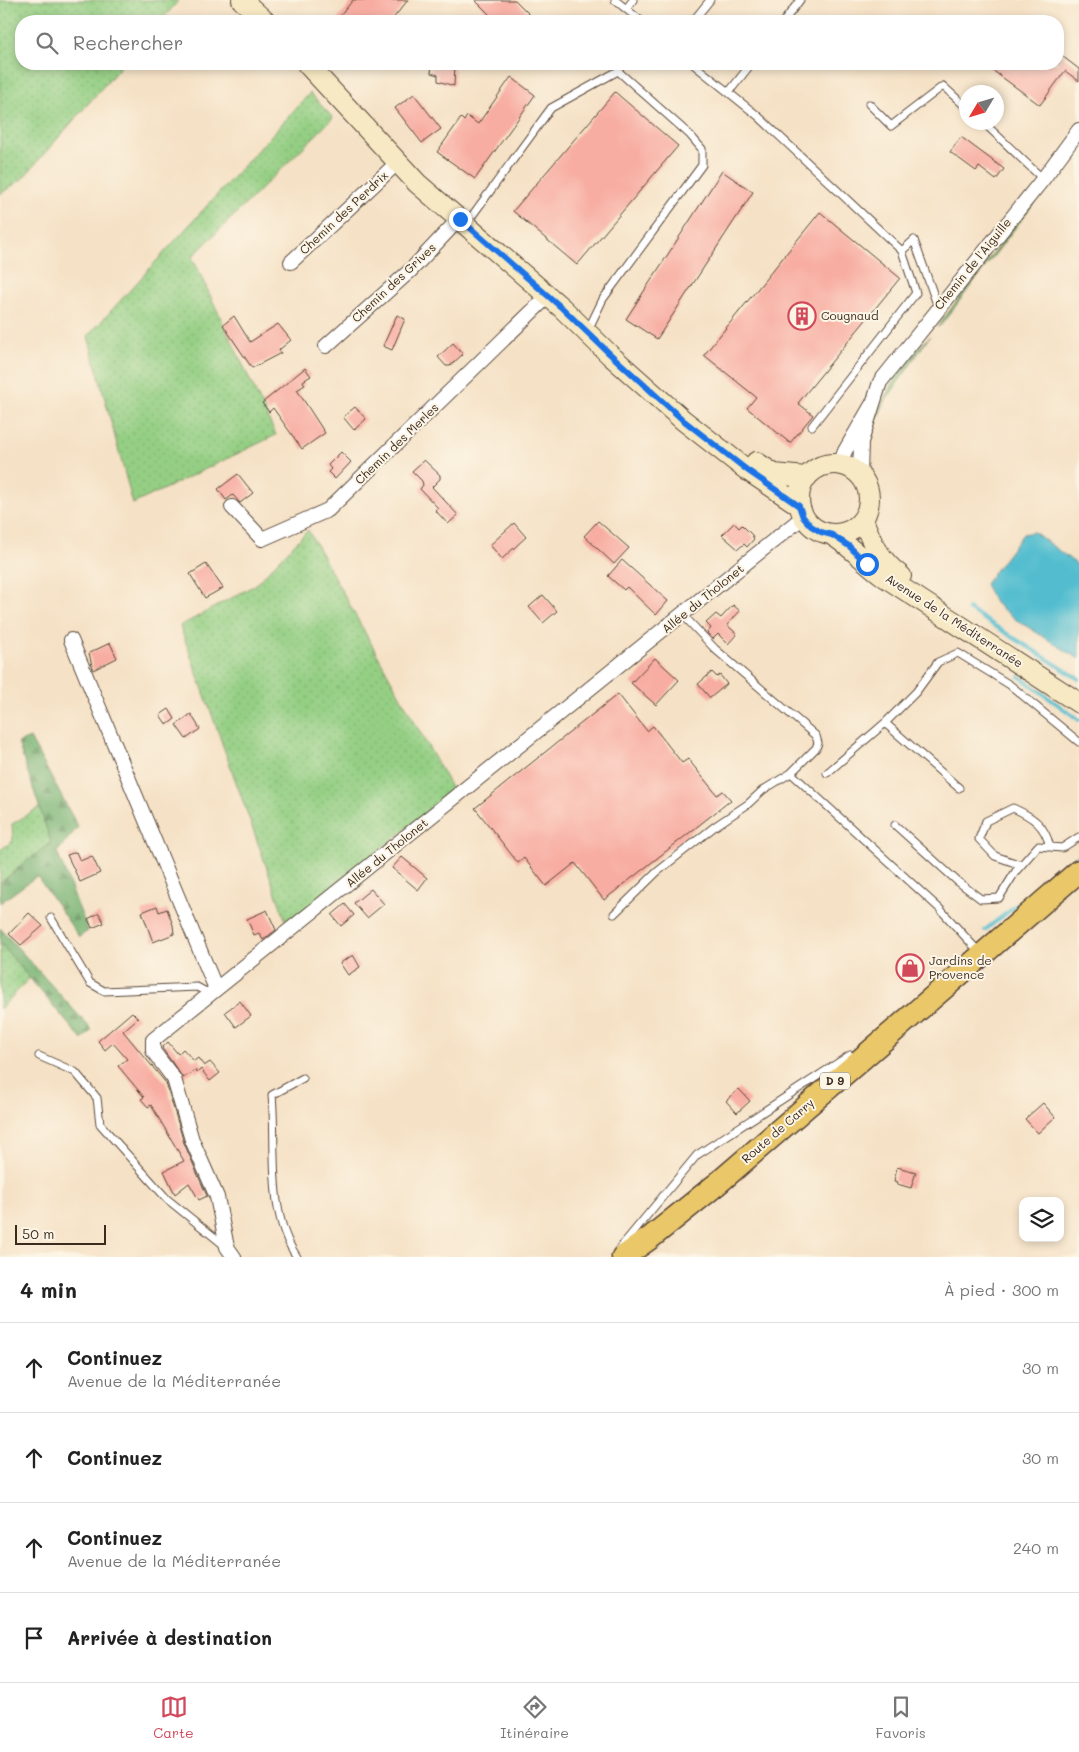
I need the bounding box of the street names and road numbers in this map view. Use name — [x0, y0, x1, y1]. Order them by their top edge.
street label: Chemin des Perdrix — [296, 167, 391, 257]
street label: Chemin de l'Aiguille — [930, 214, 1014, 313]
street label: Chemin des Grives — [348, 239, 439, 325]
street label: Chemin des Merles — [351, 399, 442, 487]
street label: Allée du Tholonet — [658, 560, 747, 636]
street label: Avenue de la Méditerranée — [883, 570, 1026, 671]
street label: Allée du Tholonet — [342, 814, 431, 890]
road number: D 9 — [820, 1072, 850, 1090]
street label: Route de Carry — [738, 1094, 817, 1166]

